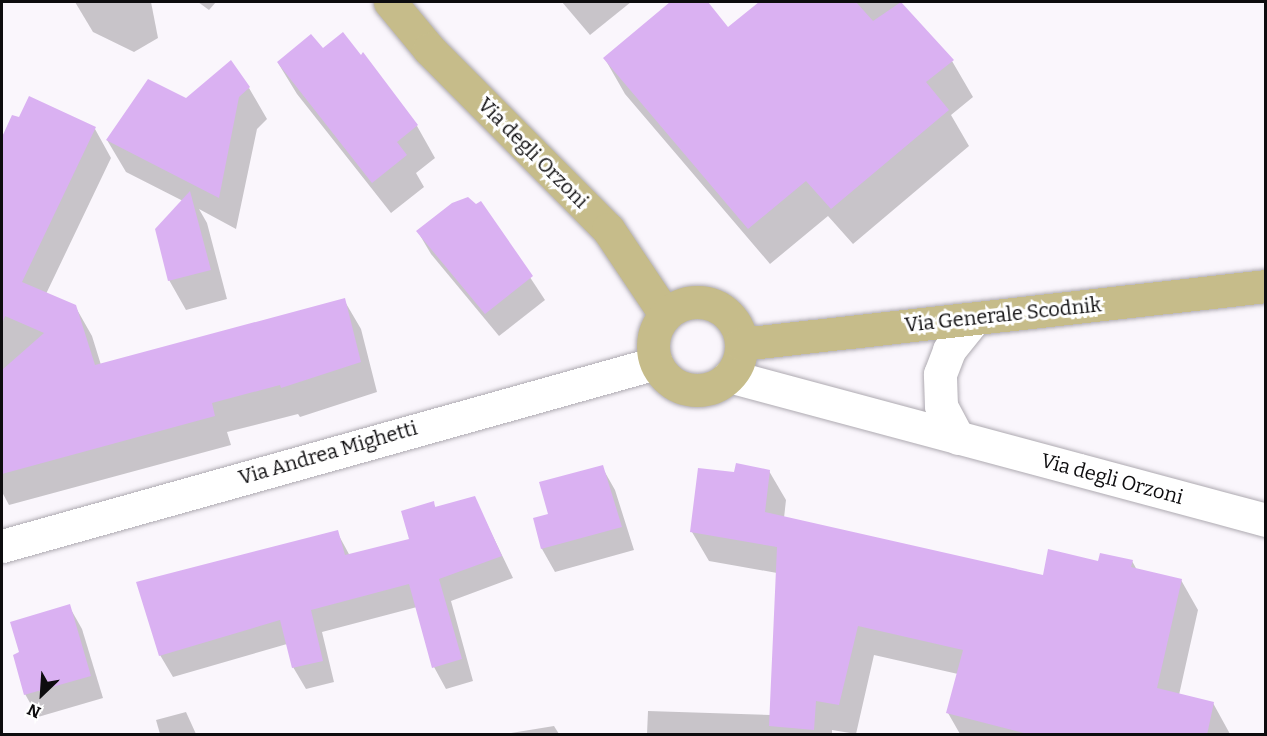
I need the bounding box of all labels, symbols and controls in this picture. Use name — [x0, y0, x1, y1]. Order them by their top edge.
street label: Via degli Orzoni — [473, 93, 593, 213]
street label: Via Generale Scodnik — [903, 293, 1103, 337]
street label: Via Andrea Mighetti — [236, 416, 420, 490]
street label: Via degli Orzoni — [1038, 448, 1186, 510]
north arrow — [12, 664, 72, 724]
text: N — [25, 700, 44, 722]

